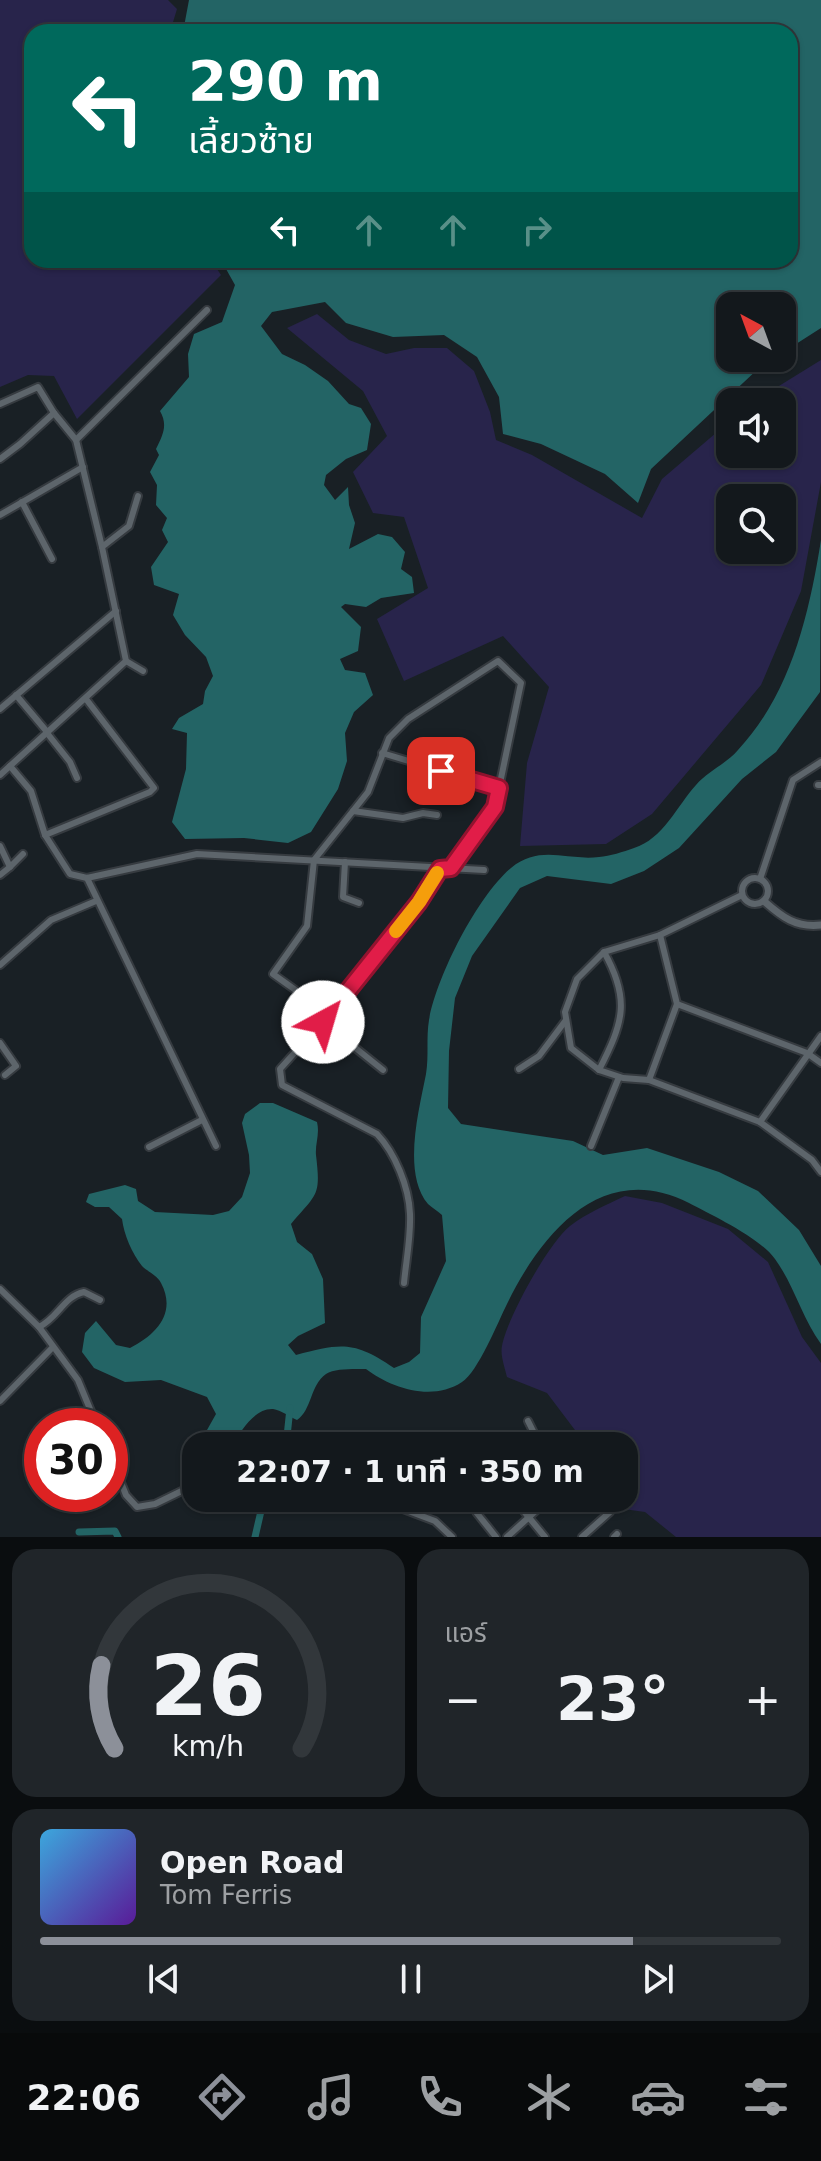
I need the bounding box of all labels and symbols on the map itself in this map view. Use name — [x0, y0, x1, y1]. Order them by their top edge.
north arrow — [716, 292, 796, 372]
pin — [407, 737, 475, 805]
position arrow — [281, 980, 365, 1064]
speed limit sign: 30 — [24, 1408, 128, 1512]

